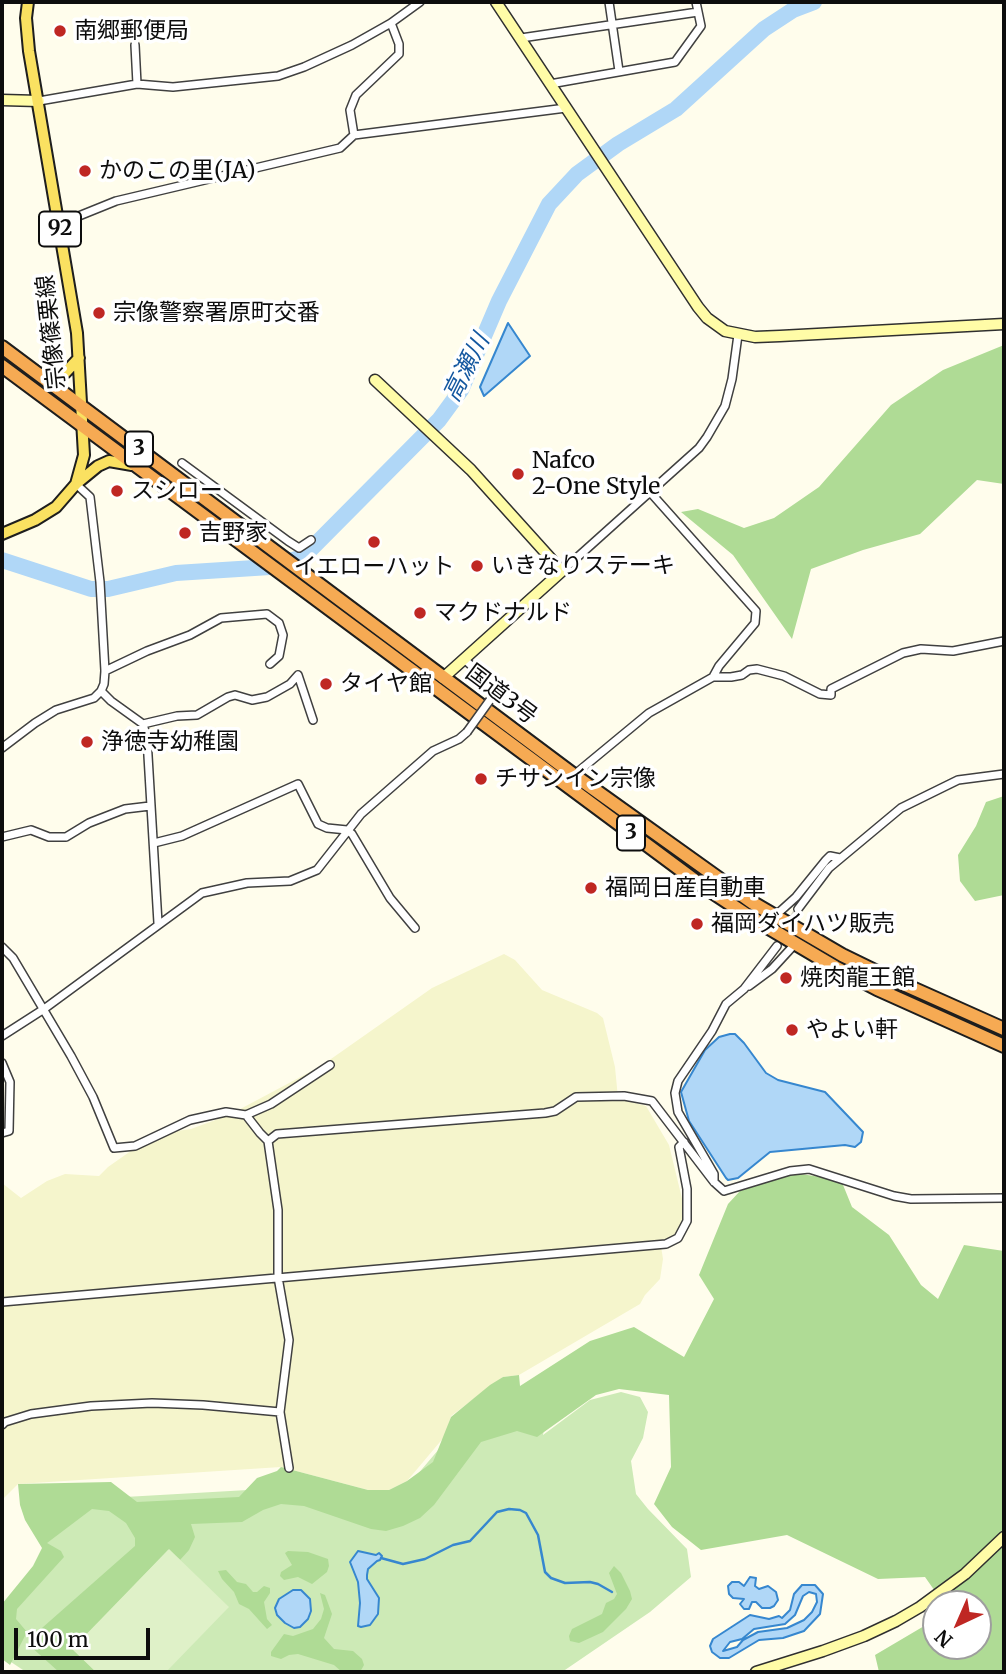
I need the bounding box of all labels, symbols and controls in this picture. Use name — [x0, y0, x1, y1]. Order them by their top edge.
place label: 南郷郵便局 — [74, 17, 189, 45]
marker: 南郷郵便局 — [52, 23, 68, 39]
place label: かのこの里(JA) — [99, 157, 256, 185]
marker: かのこの里(JA) — [77, 163, 93, 179]
road number: 92 — [39, 212, 81, 246]
street label: 宗像篠栗線 — [32, 273, 72, 391]
place label: 宗像警察署原町交番 — [113, 299, 320, 327]
marker: 宗像警察署原町交番 — [91, 305, 107, 321]
water label: 高瀬川 — [438, 329, 496, 407]
road number: 3 — [125, 432, 153, 466]
place label: Nafco 2-One Style — [532, 447, 660, 501]
marker: Nafco 2-One Style — [510, 466, 526, 482]
place label: スシロー — [131, 477, 223, 505]
marker: スシロー — [109, 483, 125, 499]
place label: 吉野家 — [199, 519, 268, 547]
marker: 吉野家 — [177, 525, 193, 541]
marker: イエローハット — [366, 534, 382, 550]
place label: いきなりステーキ — [491, 552, 675, 580]
place label: イエローハット — [294, 553, 454, 581]
marker: いきなりステーキ — [469, 558, 485, 574]
place label: マクドナルド — [434, 599, 572, 627]
marker: マクドナルド — [412, 605, 428, 621]
street label: 国道3号 — [460, 659, 542, 731]
place label: タイヤ館 — [340, 670, 432, 698]
marker: タイヤ館 — [318, 676, 334, 692]
place label: 浄徳寺幼稚園 — [101, 728, 239, 756]
marker: 浄徳寺幼稚園 — [79, 734, 95, 750]
place label: チサンイン宗像 — [495, 765, 656, 793]
marker: チサンイン宗像 — [473, 771, 489, 787]
road number: 3 — [617, 816, 645, 850]
place label: 福岡日産自動車 — [605, 874, 766, 902]
marker: 福岡日産自動車 — [583, 880, 599, 896]
place label: 福岡ダイハツ販売 — [711, 910, 895, 938]
marker: 福岡ダイハツ販売 — [689, 916, 705, 932]
place label: 焼肉龍王館 — [800, 964, 915, 992]
marker: 焼肉龍王館 — [778, 970, 794, 986]
place label: やよい軒 — [806, 1016, 898, 1044]
marker: やよい軒 — [784, 1022, 800, 1038]
north arrow — [922, 1590, 992, 1660]
scale bar — [18, 1614, 154, 1658]
text: N — [930, 1625, 958, 1653]
text: 100 m — [27, 1626, 89, 1653]

